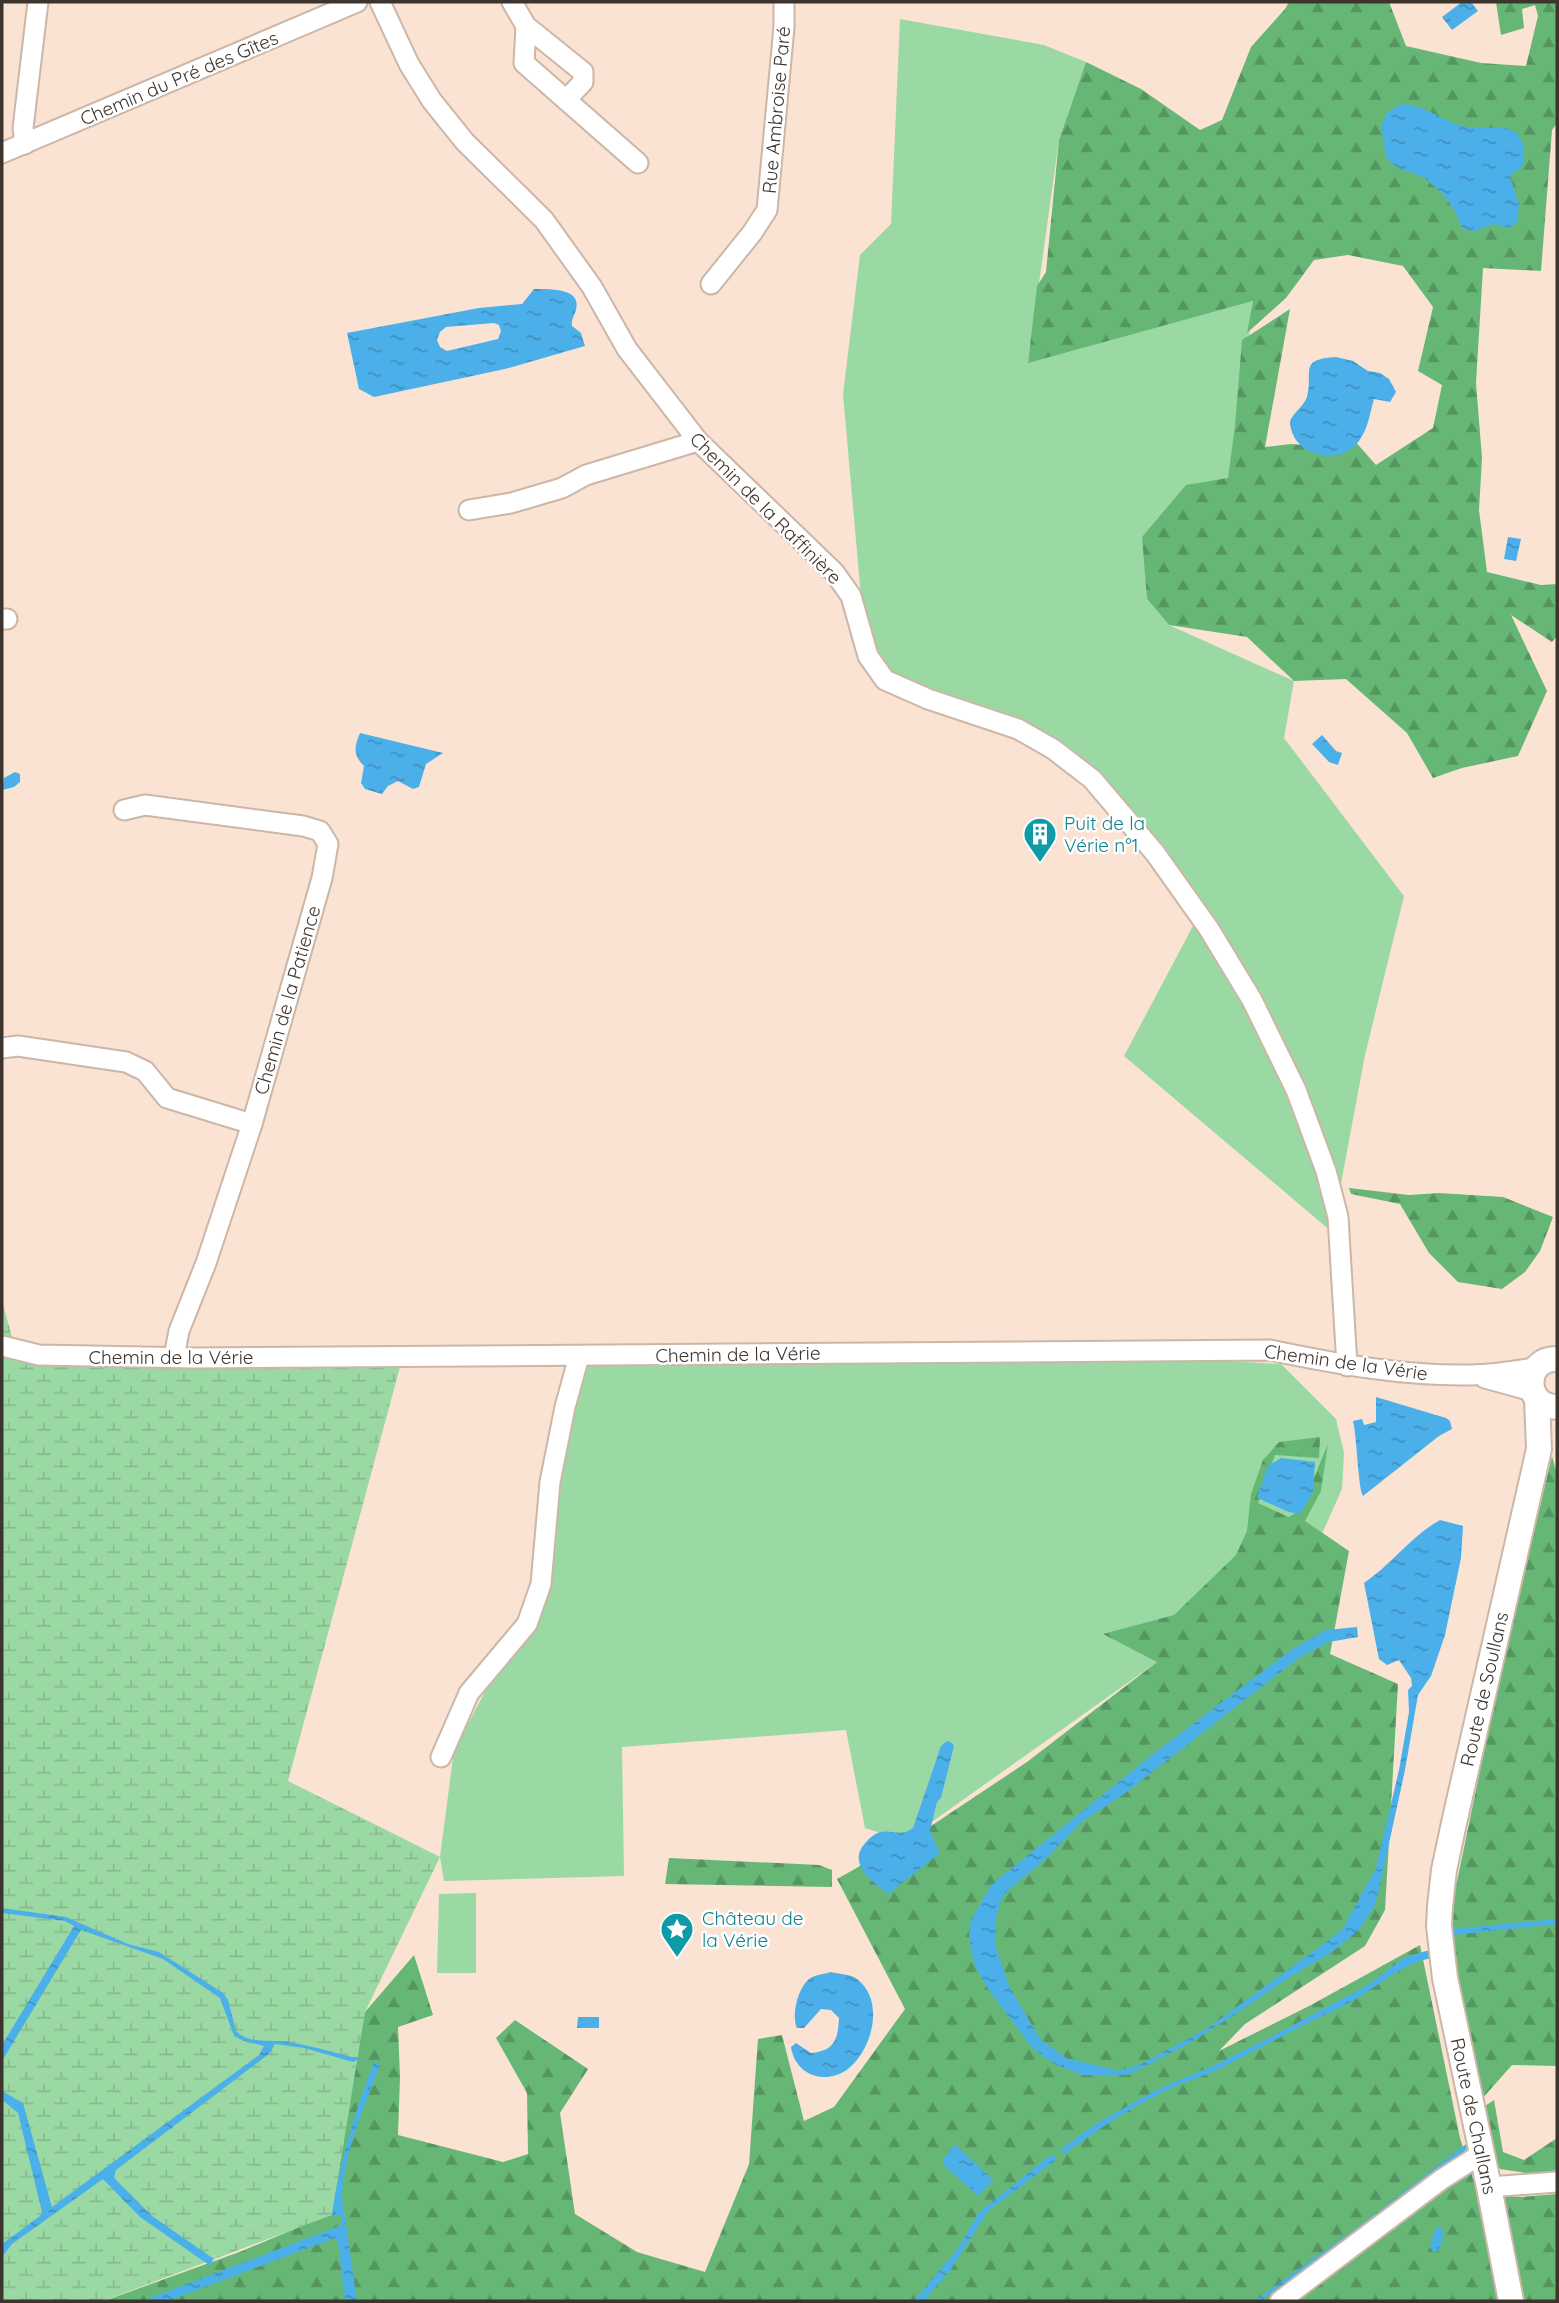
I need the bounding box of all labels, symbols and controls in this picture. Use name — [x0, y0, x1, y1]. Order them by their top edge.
street label: Chemin du Pré des Gîtes — [76, 25, 282, 131]
street label: Rue Ambroise Paré — [757, 25, 795, 195]
street label: Chemin de la Raffinière — [685, 427, 847, 589]
place label: Puit de la Vérie n°1 — [1064, 811, 1145, 857]
building icon: Puit de la Vérie n°1 — [1021, 815, 1059, 864]
street label: Chemin de la Patience — [249, 903, 325, 1097]
street label: Chemin de la Vérie — [1263, 1339, 1429, 1385]
street label: Chemin de la Vérie — [655, 1341, 821, 1367]
street label: Chemin de la Vérie — [88, 1345, 254, 1369]
street label: Route de Soullans — [1455, 1609, 1513, 1769]
place label: Château de la Vérie — [702, 1906, 803, 1952]
place icon: Château de la Vérie — [658, 1910, 696, 1959]
street label: Route de Challans — [1446, 2035, 1502, 2197]

